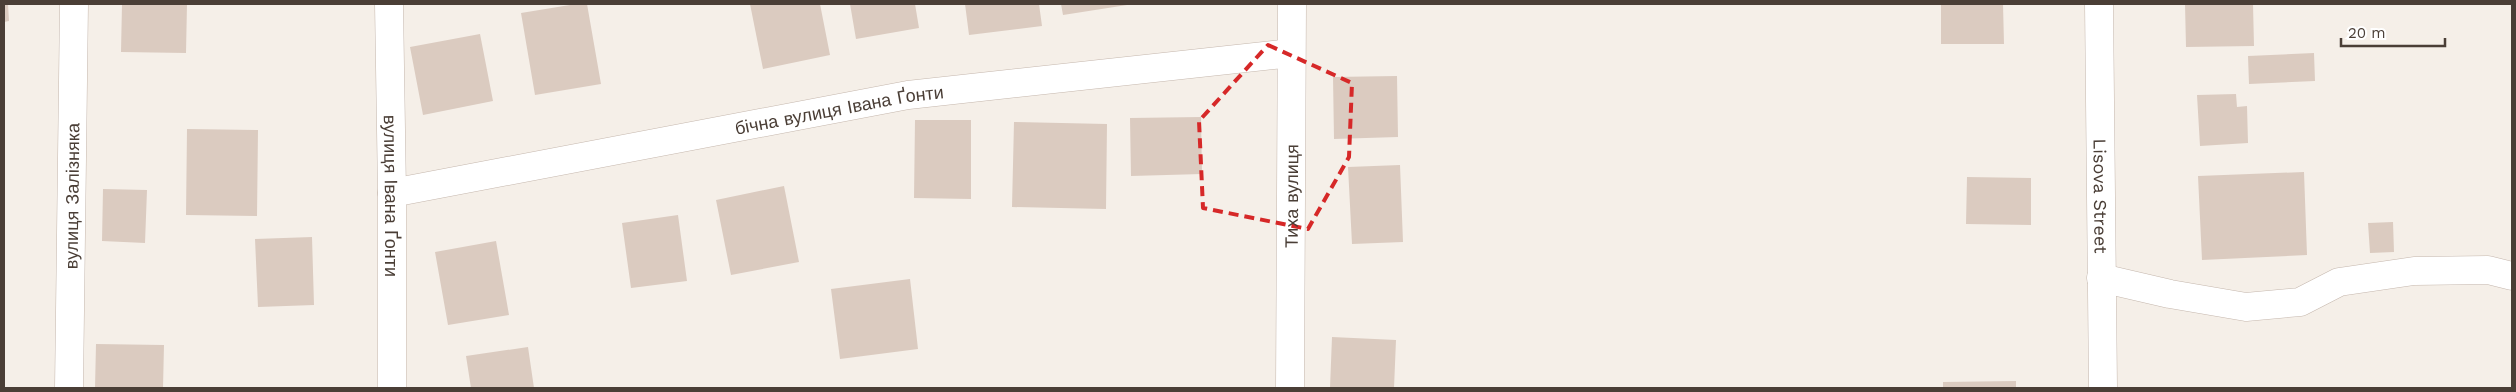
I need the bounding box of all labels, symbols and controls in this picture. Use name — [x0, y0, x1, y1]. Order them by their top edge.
scale bar — [2341, 15, 2445, 47]
text: 20 m — [2348, 24, 2386, 42]
street label: бічна вулиця Івана Ґонти — [733, 81, 945, 138]
street label: вулиця Івана Ґонти — [380, 115, 403, 277]
street label: вулиця Залізняка — [60, 122, 83, 269]
street label: Lisova Street — [2090, 138, 2112, 254]
street label: Тиха вулиця — [1280, 144, 1302, 248]

